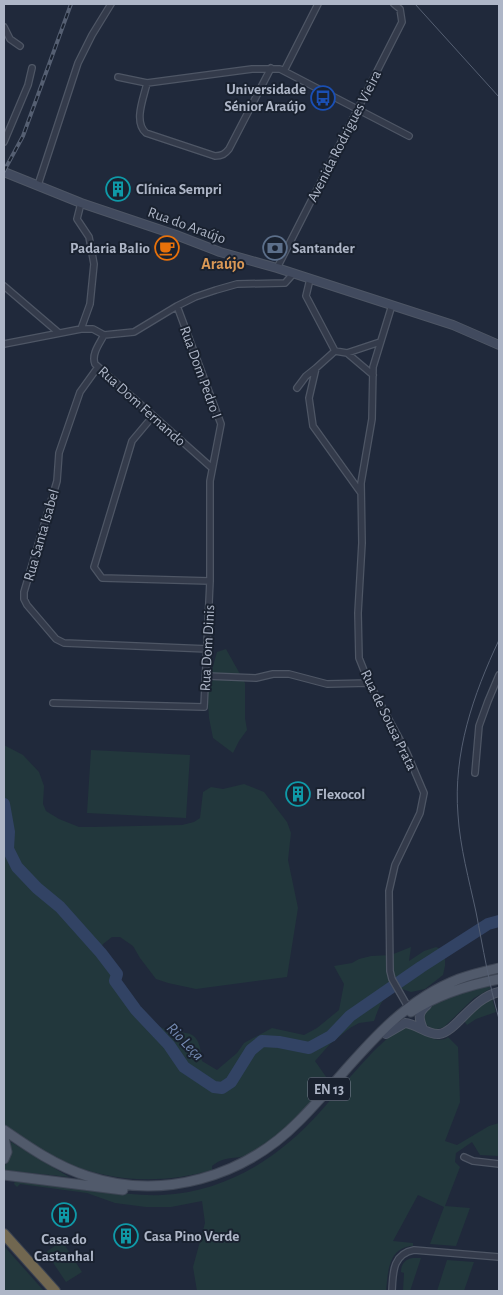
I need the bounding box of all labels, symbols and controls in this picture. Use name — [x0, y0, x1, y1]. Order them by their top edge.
street label: Avenida Rodrigues Vieira — [305, 68, 384, 204]
place label: Universidade Sénior Araújo — [224, 82, 306, 114]
bus stop icon: Universidade Sénior Araújo — [310, 85, 336, 111]
building icon: Clínica Sempri — [105, 176, 131, 202]
place label: Clínica Sempri — [136, 182, 222, 197]
street label: Rua do Araújo — [146, 204, 228, 247]
cafe icon: Padaria Balio — [154, 235, 180, 261]
bank icon: Santander — [262, 235, 288, 261]
place label: Padaria Balio — [70, 241, 150, 256]
place label: Santander — [292, 241, 355, 256]
district label: Araújo — [201, 256, 245, 273]
street label: Rua Dom Pedro I — [177, 324, 224, 420]
street label: Rua Dom Fernando — [95, 363, 188, 449]
street label: Rua Santa Isabel — [21, 487, 62, 583]
street label: Rua Dom Dinis — [198, 604, 217, 692]
street label: Rua de Sousa Prata — [358, 668, 419, 773]
building icon: Flexocol — [285, 781, 311, 807]
place label: Flexocol — [316, 787, 365, 802]
water label: Rio Leça — [164, 1020, 207, 1064]
road number: EN 13 — [308, 1078, 350, 1100]
building icon: Casa do Castanhal — [51, 1202, 77, 1228]
building icon: Casa Pino Verde — [113, 1223, 139, 1249]
place label: Casa Pino Verde — [144, 1229, 239, 1244]
place label: Casa do Castanhal — [34, 1232, 94, 1264]

